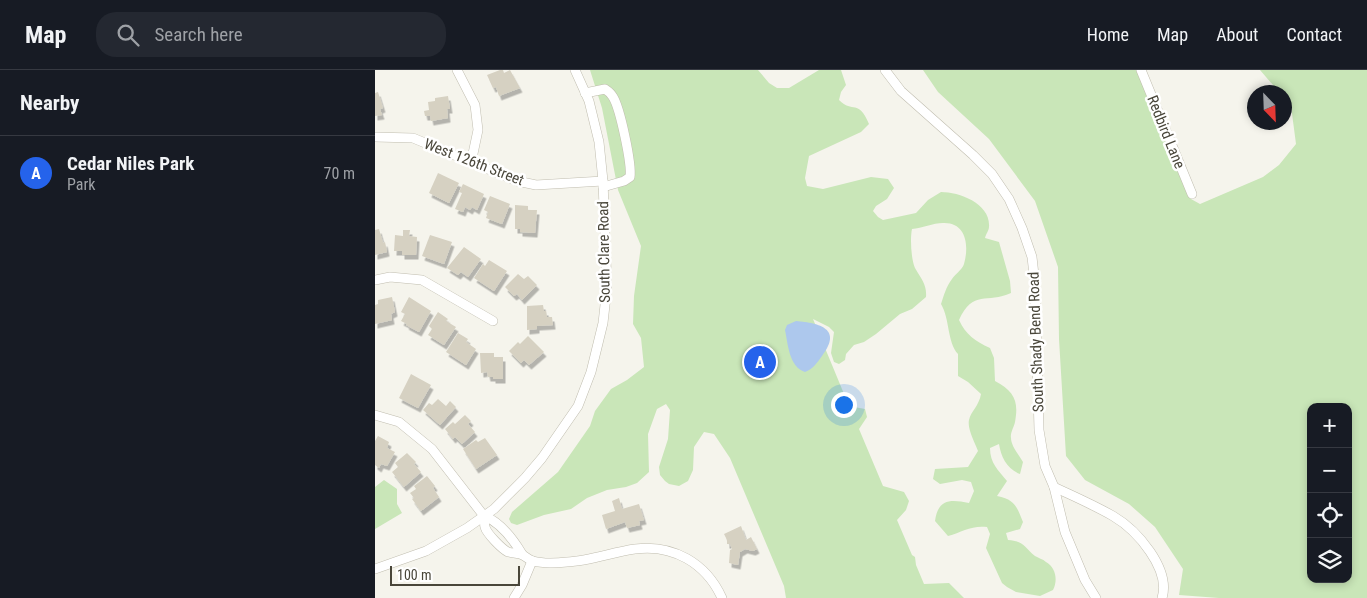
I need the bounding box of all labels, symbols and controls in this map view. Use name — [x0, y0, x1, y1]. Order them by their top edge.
search box — [96, 12, 446, 57]
text: Map — [25, 21, 66, 49]
icon: search — [114, 21, 142, 49]
text: Search here — [154, 23, 243, 46]
text: Home — [1087, 24, 1129, 45]
text: Map — [1157, 24, 1188, 45]
text: About — [1216, 24, 1258, 45]
text: Contact — [1286, 24, 1342, 45]
north arrow — [1247, 85, 1292, 130]
text: Nearby — [20, 91, 79, 115]
street label: Redbird Lane — [1143, 93, 1189, 171]
street label: West 126th Street — [422, 135, 526, 189]
text: Cedar Niles Park — [67, 152, 194, 175]
text: A — [31, 164, 41, 183]
text: 70 m — [323, 164, 355, 183]
text: Park — [67, 175, 96, 194]
street label: South Clare Road — [594, 201, 614, 303]
street label: South Shady Bend Road — [1025, 271, 1047, 413]
pin: A — [744, 343, 776, 381]
your location — [831, 392, 857, 418]
map controls — [1307, 403, 1352, 583]
button: + — [1307, 403, 1352, 448]
button: − — [1307, 448, 1352, 493]
button: locate — [1307, 493, 1352, 538]
button: layers — [1307, 538, 1352, 583]
scale bar — [390, 563, 520, 586]
text: 100 m — [397, 567, 432, 583]

